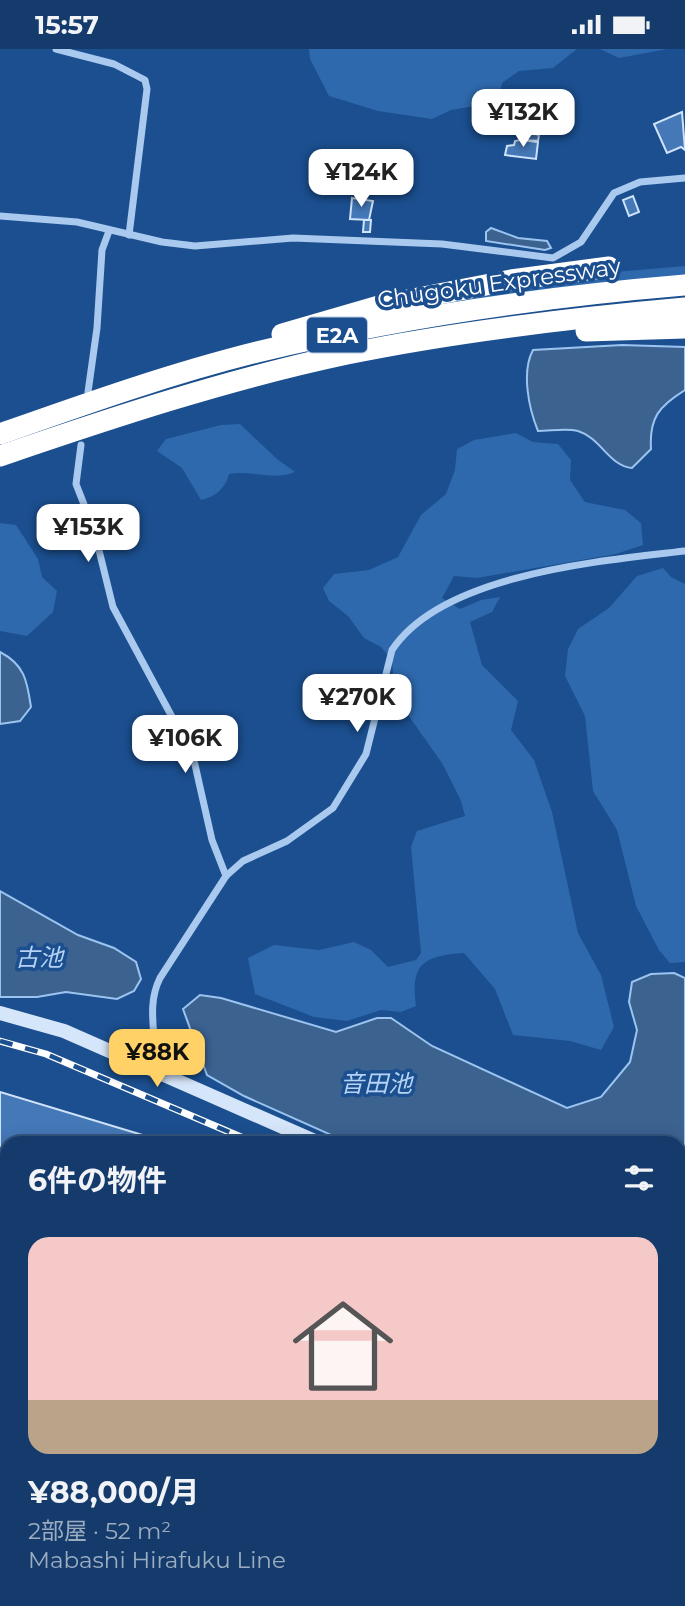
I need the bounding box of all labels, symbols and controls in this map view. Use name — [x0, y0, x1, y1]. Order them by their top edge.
text: 15:57 — [35, 9, 99, 41]
pin: ¥132K — [474, 90, 572, 149]
text: ¥132K — [488, 98, 558, 126]
pin: ¥124K — [312, 149, 410, 209]
text: ¥124K — [325, 158, 397, 186]
street label: Chugoku Expressway — [375, 252, 623, 314]
road number: E2A — [307, 317, 367, 353]
pin: ¥153K — [39, 505, 137, 564]
text: ¥153K — [53, 513, 123, 541]
pin: ¥270K — [308, 675, 406, 734]
text: ¥270K — [319, 683, 395, 711]
pin: ¥106K — [136, 715, 234, 775]
text: ¥106K — [148, 724, 222, 752]
water label: 古池 — [15, 943, 65, 972]
pin: ¥88K — [116, 1030, 198, 1089]
text: ¥88K — [125, 1038, 189, 1066]
water label: 音田池 — [340, 1069, 414, 1098]
icon: filters — [620, 1159, 658, 1197]
text: 6件の物件 — [28, 1162, 167, 1199]
icon: home — [280, 1283, 406, 1409]
text: ¥88,000/月 — [28, 1474, 199, 1511]
text: 2部屋 · 52 m² — [28, 1517, 171, 1545]
text: Mabashi Hirafuku Line — [28, 1546, 286, 1574]

